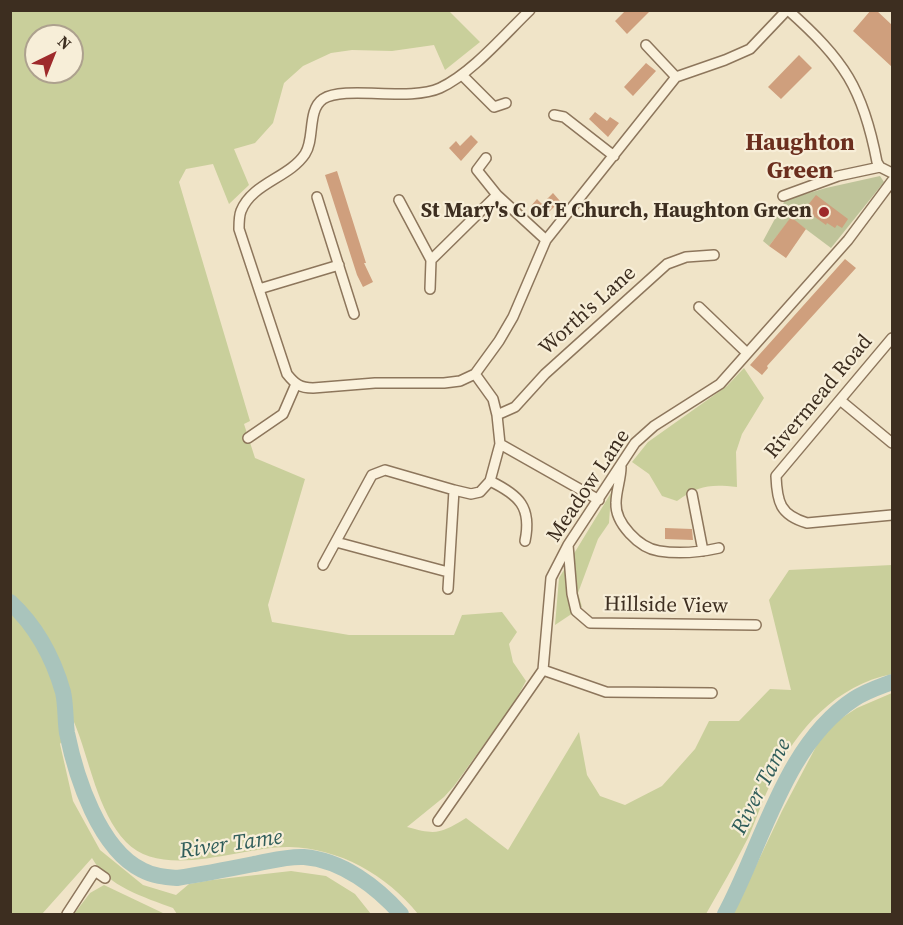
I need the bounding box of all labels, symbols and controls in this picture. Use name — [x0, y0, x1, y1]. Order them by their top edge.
north arrow — [24, 24, 84, 84]
text: N — [53, 30, 77, 54]
district label: Haughton Green — [745, 130, 855, 186]
place label: St Mary's C of E Church, Haughton Green — [421, 199, 812, 225]
marker: St Mary's C of E Church, Haughton Green — [817, 205, 831, 219]
street label: Worth's Lane — [534, 261, 642, 361]
street label: Rivermead Road — [760, 330, 878, 464]
street label: Meadow Lane — [542, 425, 636, 547]
street label: Hillside View — [604, 592, 728, 620]
water label: River Tame — [727, 735, 797, 839]
water label: River Tame — [178, 825, 284, 865]

